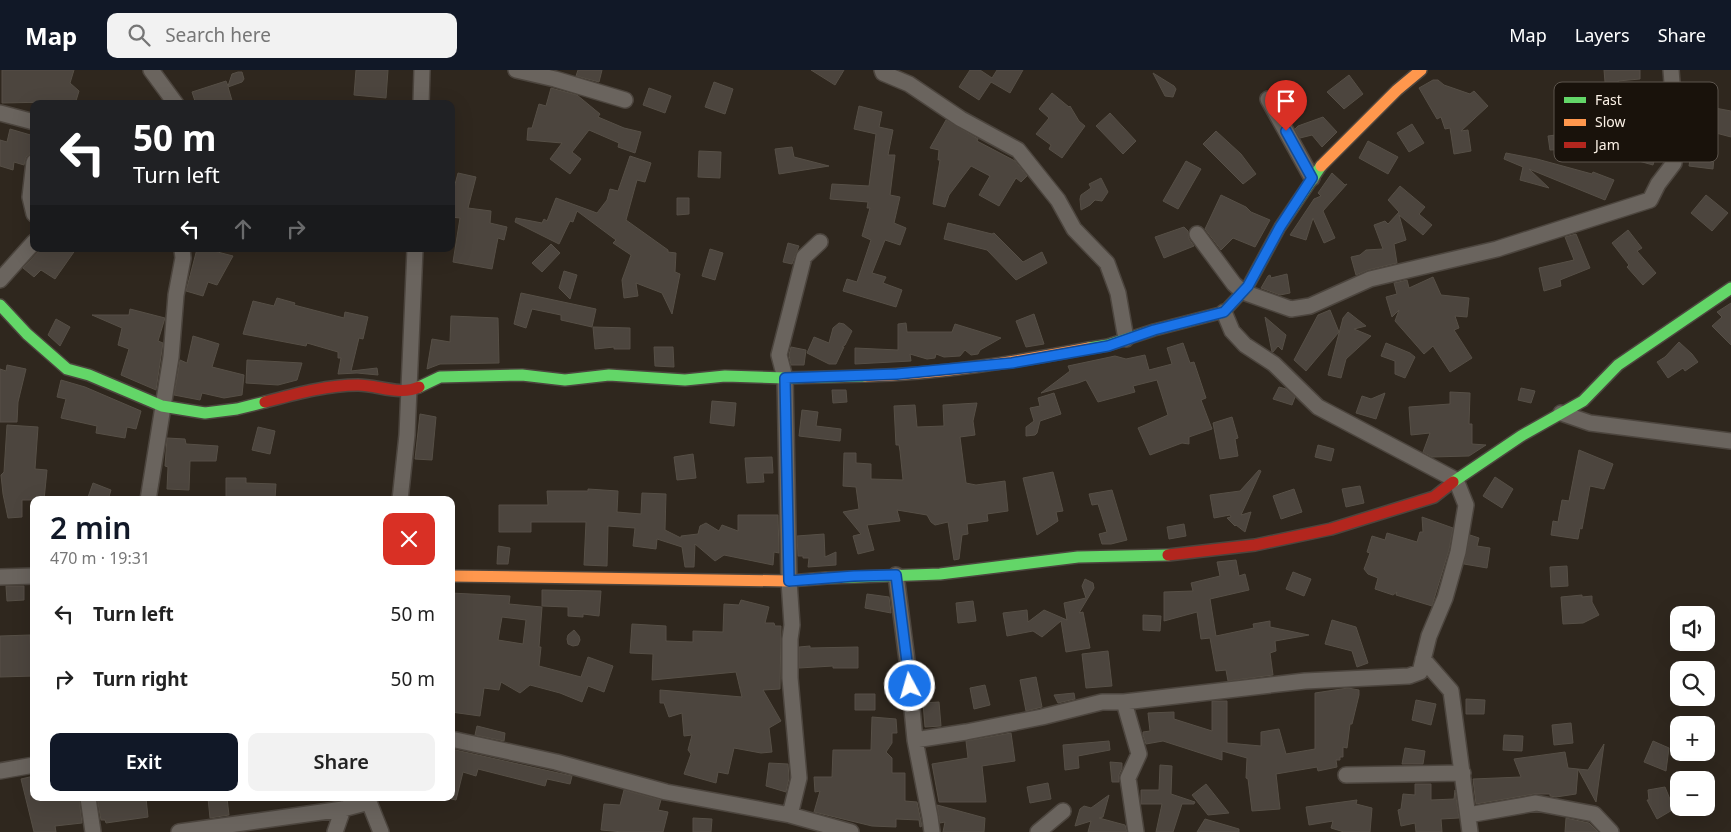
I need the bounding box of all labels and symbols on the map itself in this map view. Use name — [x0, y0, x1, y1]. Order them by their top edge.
pin — [1265, 80, 1307, 131]
legend — [1554, 82, 1718, 162]
text: Fast — [1595, 90, 1622, 109]
text: Slow — [1595, 112, 1626, 131]
text: Jam — [1593, 135, 1620, 154]
position arrow — [883, 659, 935, 711]

